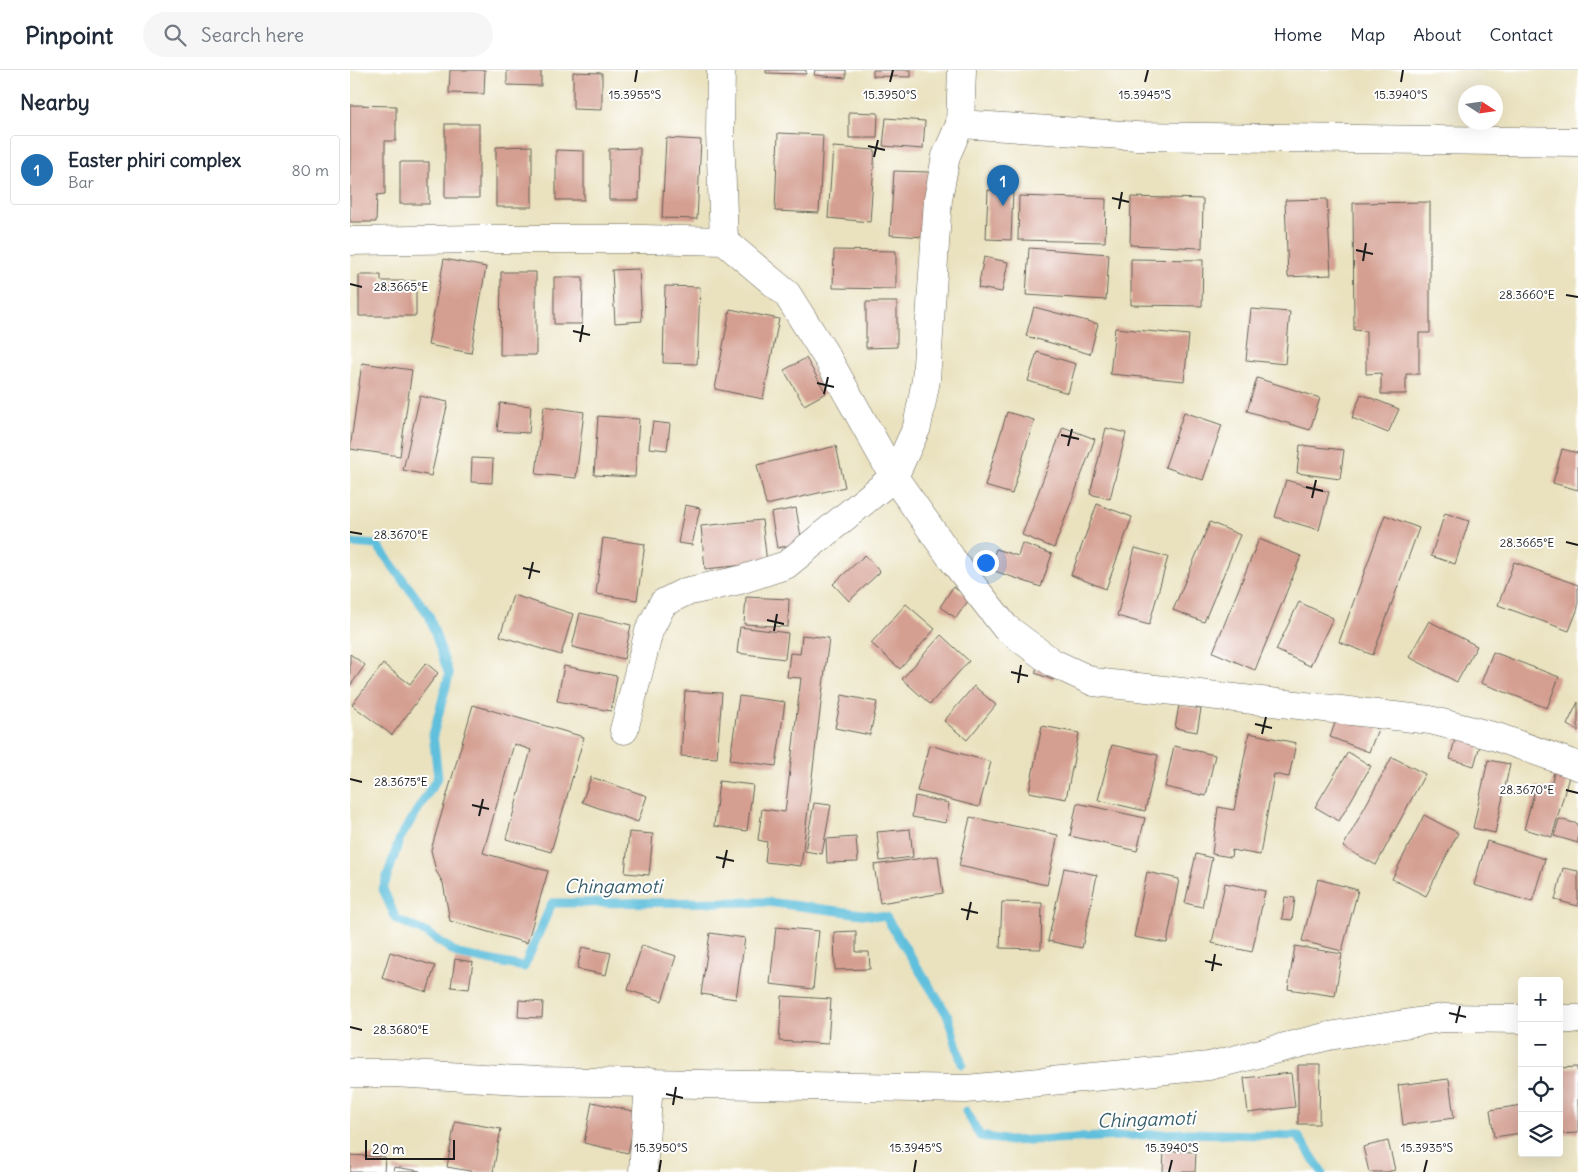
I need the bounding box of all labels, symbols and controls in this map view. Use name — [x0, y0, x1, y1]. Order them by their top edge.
search box — [143, 12, 493, 57]
text: Pinpoint — [25, 20, 113, 50]
icon: search — [161, 21, 189, 49]
text: Search here — [201, 23, 304, 47]
text: Home — [1274, 23, 1322, 46]
text: Map — [1350, 23, 1385, 46]
text: About — [1413, 23, 1461, 46]
text: Contact — [1489, 23, 1553, 46]
north arrow — [1458, 85, 1503, 130]
text: 15.3955°S — [609, 87, 661, 102]
text: 15.3950°S — [863, 87, 917, 102]
text: 15.3945°S — [1119, 87, 1172, 102]
text: 15.3940°S — [1374, 87, 1428, 102]
text: Nearby — [20, 89, 90, 116]
text: Easter phiri complex — [68, 148, 241, 172]
text: 1 — [34, 160, 40, 180]
text: 80 m — [291, 160, 329, 180]
pin: 1 — [987, 165, 1019, 206]
text: Bar — [68, 172, 94, 192]
text: 28.3665°E — [374, 279, 428, 294]
text: 28.3660°E — [1499, 287, 1555, 302]
text: 28.3670°E — [374, 527, 428, 542]
text: 28.3665°E — [1500, 535, 1554, 550]
your location — [973, 550, 999, 576]
text: 28.3675°E — [374, 774, 428, 789]
text: 28.3670°E — [1500, 782, 1554, 797]
water label: Chingamoti — [564, 874, 665, 898]
map controls — [1518, 977, 1563, 1157]
button: + — [1518, 977, 1563, 1022]
text: 28.3680°E — [373, 1022, 429, 1037]
button: − — [1518, 1022, 1563, 1067]
button: locate — [1518, 1067, 1563, 1112]
water label: Chingamoti — [1097, 1105, 1198, 1133]
button: layers — [1518, 1112, 1563, 1157]
scale bar — [365, 1137, 455, 1160]
text: 20 m — [372, 1140, 405, 1158]
text: 15.3950°S — [634, 1140, 688, 1155]
text: 15.3945°S — [890, 1140, 943, 1155]
text: 15.3940°S — [1145, 1140, 1199, 1155]
text: 15.3935°S — [1401, 1140, 1453, 1155]

